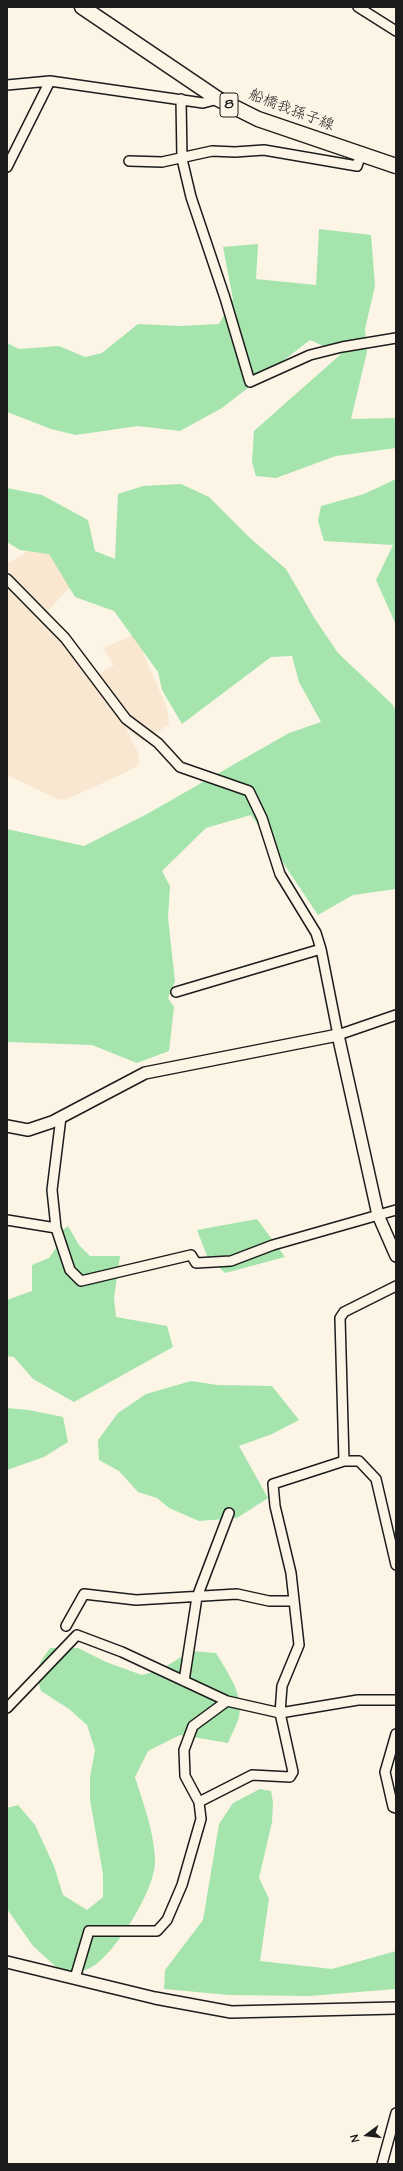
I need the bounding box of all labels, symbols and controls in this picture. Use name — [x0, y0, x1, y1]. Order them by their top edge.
street label: 船橋我孫子線 — [246, 86, 336, 136]
road number: 8 — [220, 93, 238, 117]
north arrow — [347, 2115, 387, 2155]
text: N — [347, 2133, 363, 2144]

